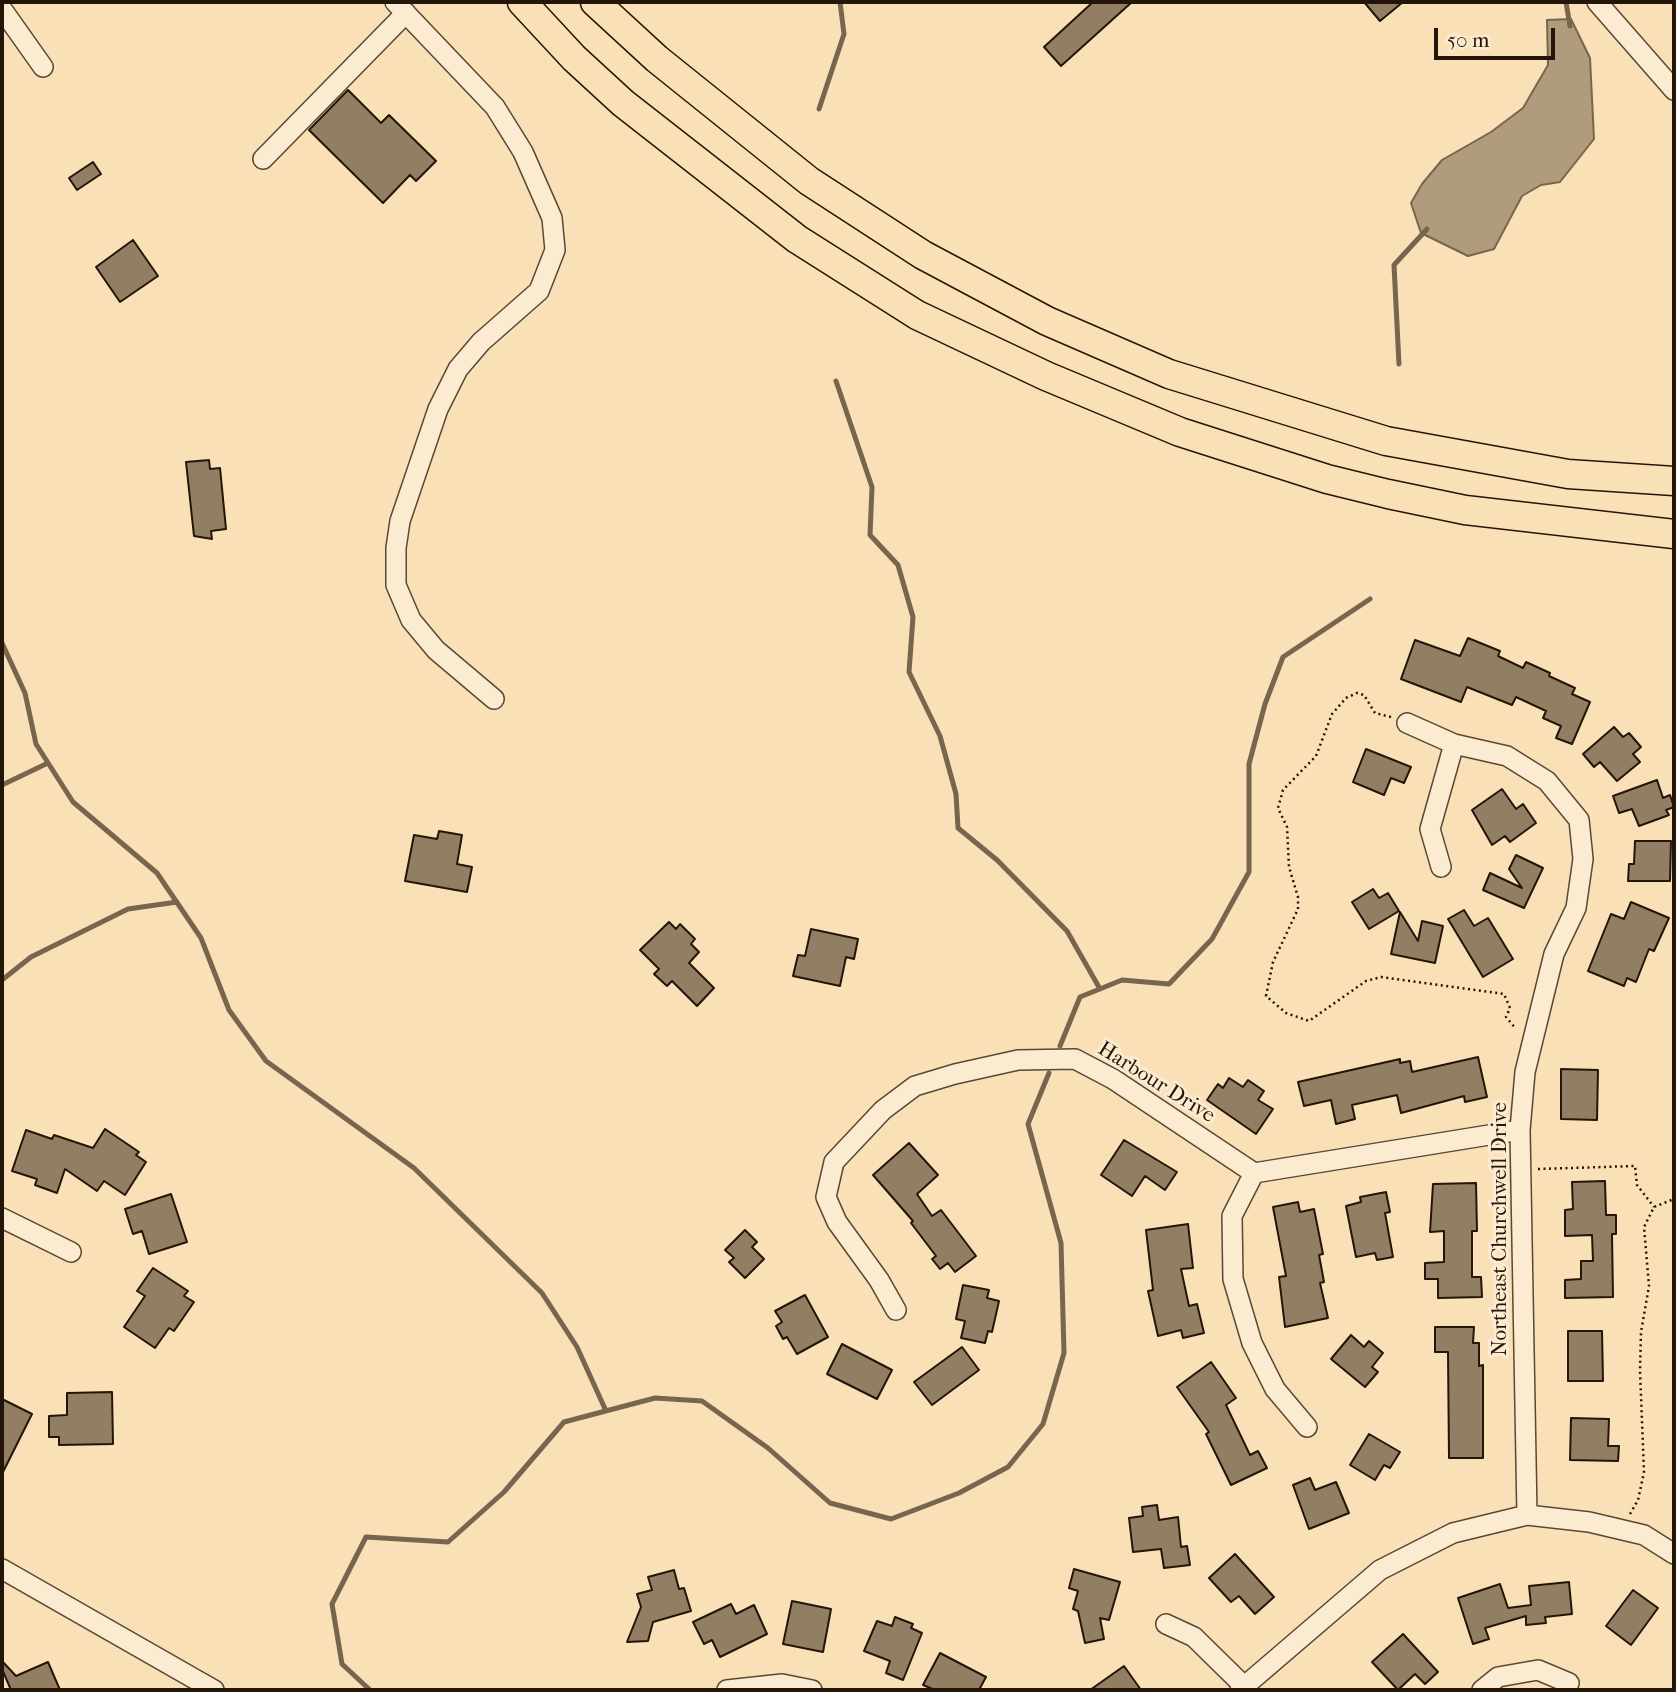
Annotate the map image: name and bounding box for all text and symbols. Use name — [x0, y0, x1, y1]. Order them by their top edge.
scale bar — [1438, 14, 1559, 58]
text: 50 m — [1447, 28, 1490, 52]
street label: Harbour Drive — [1093, 1037, 1219, 1129]
street label: Northeast Churchwell Drive — [1488, 1102, 1514, 1356]

